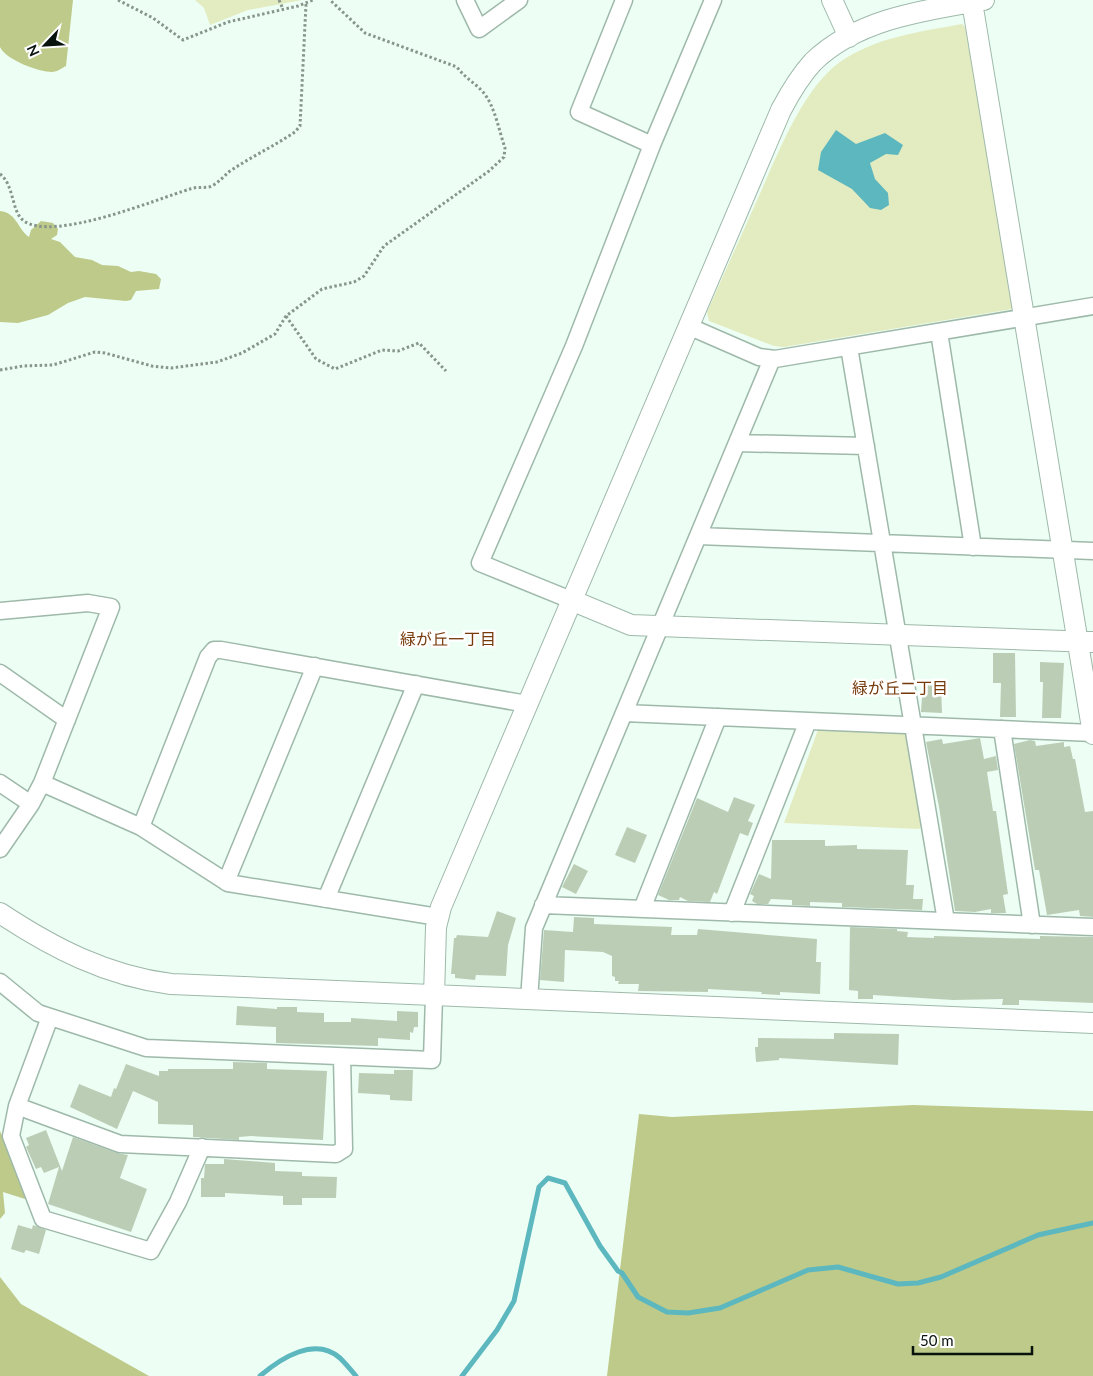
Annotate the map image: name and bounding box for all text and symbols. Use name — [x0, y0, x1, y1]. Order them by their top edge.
north arrow — [20, 20, 70, 70]
text: N — [23, 42, 43, 59]
district label: 緑が丘一丁目 — [400, 629, 496, 648]
district label: 緑が丘二丁目 — [852, 678, 948, 697]
scale bar — [913, 1324, 1032, 1356]
text: 50 m — [920, 1331, 954, 1349]

